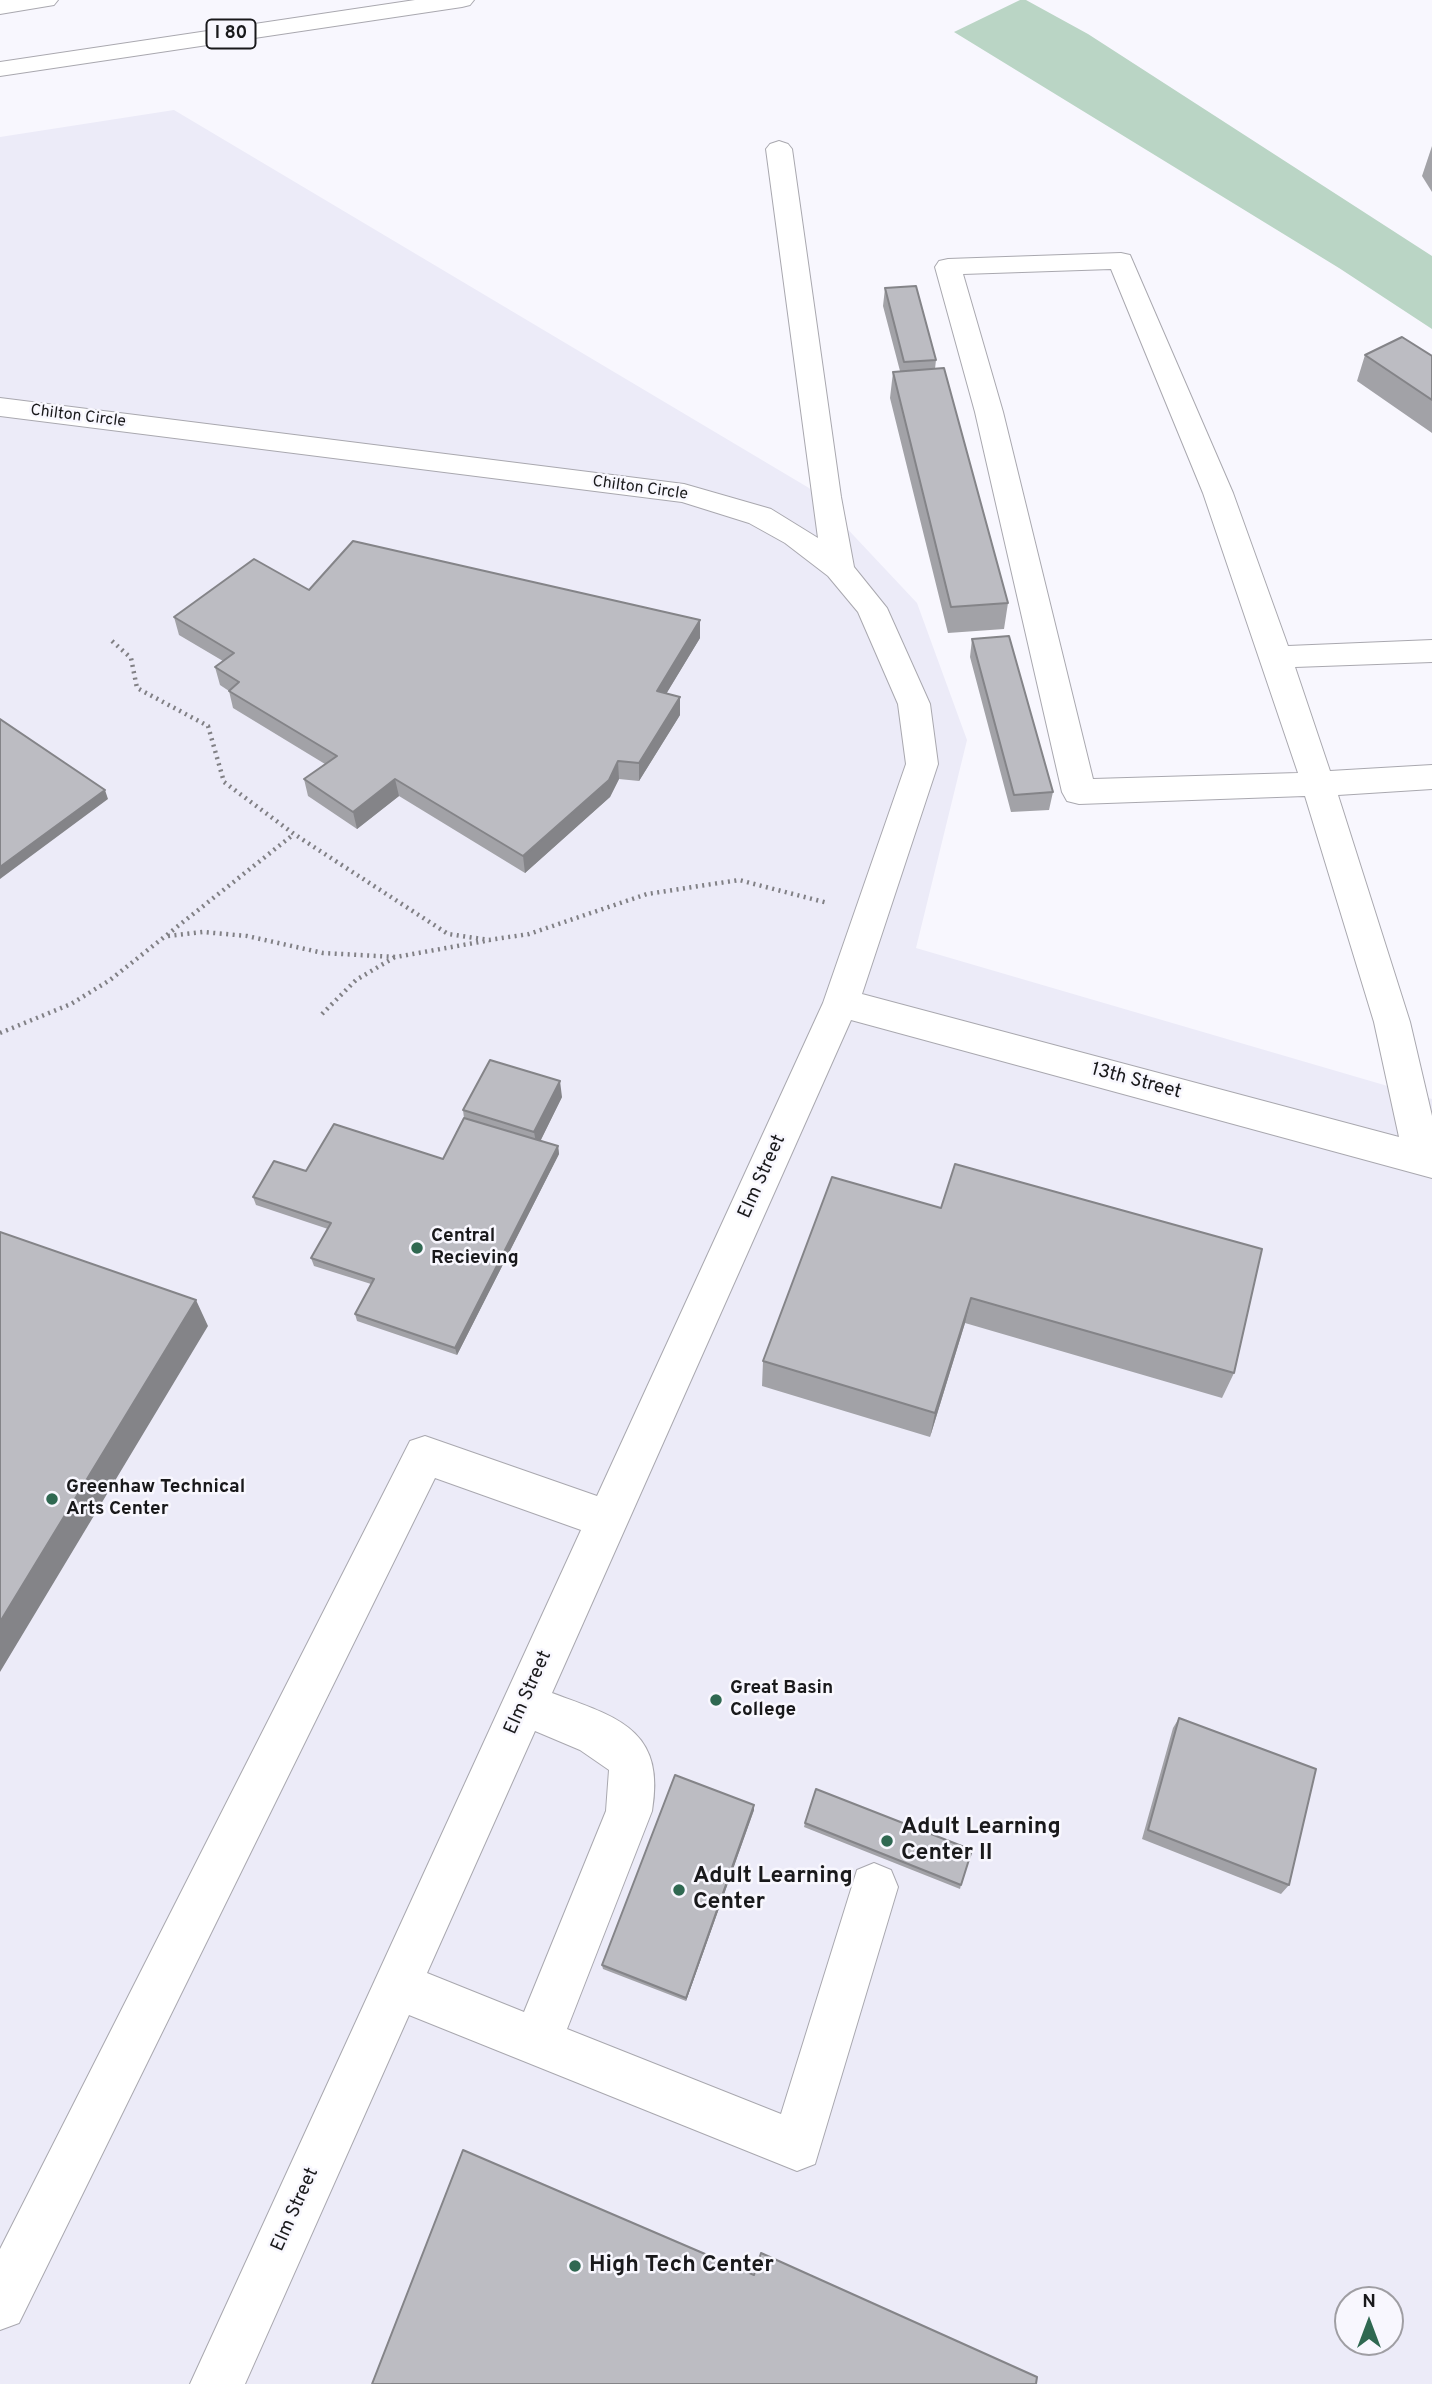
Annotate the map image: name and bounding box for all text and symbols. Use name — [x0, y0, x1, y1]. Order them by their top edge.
road number: I 80 — [206, 19, 256, 48]
street label: Chilton Circle — [29, 402, 127, 432]
street label: Chilton Circle — [591, 473, 689, 505]
street label: 13th Street — [1088, 1059, 1184, 1105]
street label: Elm Street — [734, 1132, 792, 1222]
place label: Central Recieving — [431, 1226, 519, 1270]
marker: Central Recieving — [409, 1240, 425, 1256]
place label: Greenhaw Technical Arts Center — [66, 1477, 245, 1521]
marker: Greenhaw Technical Arts Center — [44, 1491, 60, 1507]
street label: Elm Street — [500, 1648, 558, 1738]
place label: Great Basin College — [730, 1678, 833, 1722]
marker: Great Basin College — [708, 1692, 724, 1708]
place label: Adult Learning Center II — [901, 1814, 1061, 1868]
marker: Adult Learning Center II — [879, 1833, 895, 1849]
place label: Adult Learning Center — [693, 1863, 853, 1917]
marker: Adult Learning Center — [671, 1882, 687, 1898]
street label: Elm Street — [267, 2165, 325, 2255]
place label: High Tech Center — [589, 2252, 774, 2280]
marker: High Tech Center — [567, 2258, 583, 2274]
north arrow — [1334, 2286, 1404, 2356]
text: N — [1362, 2290, 1376, 2314]

